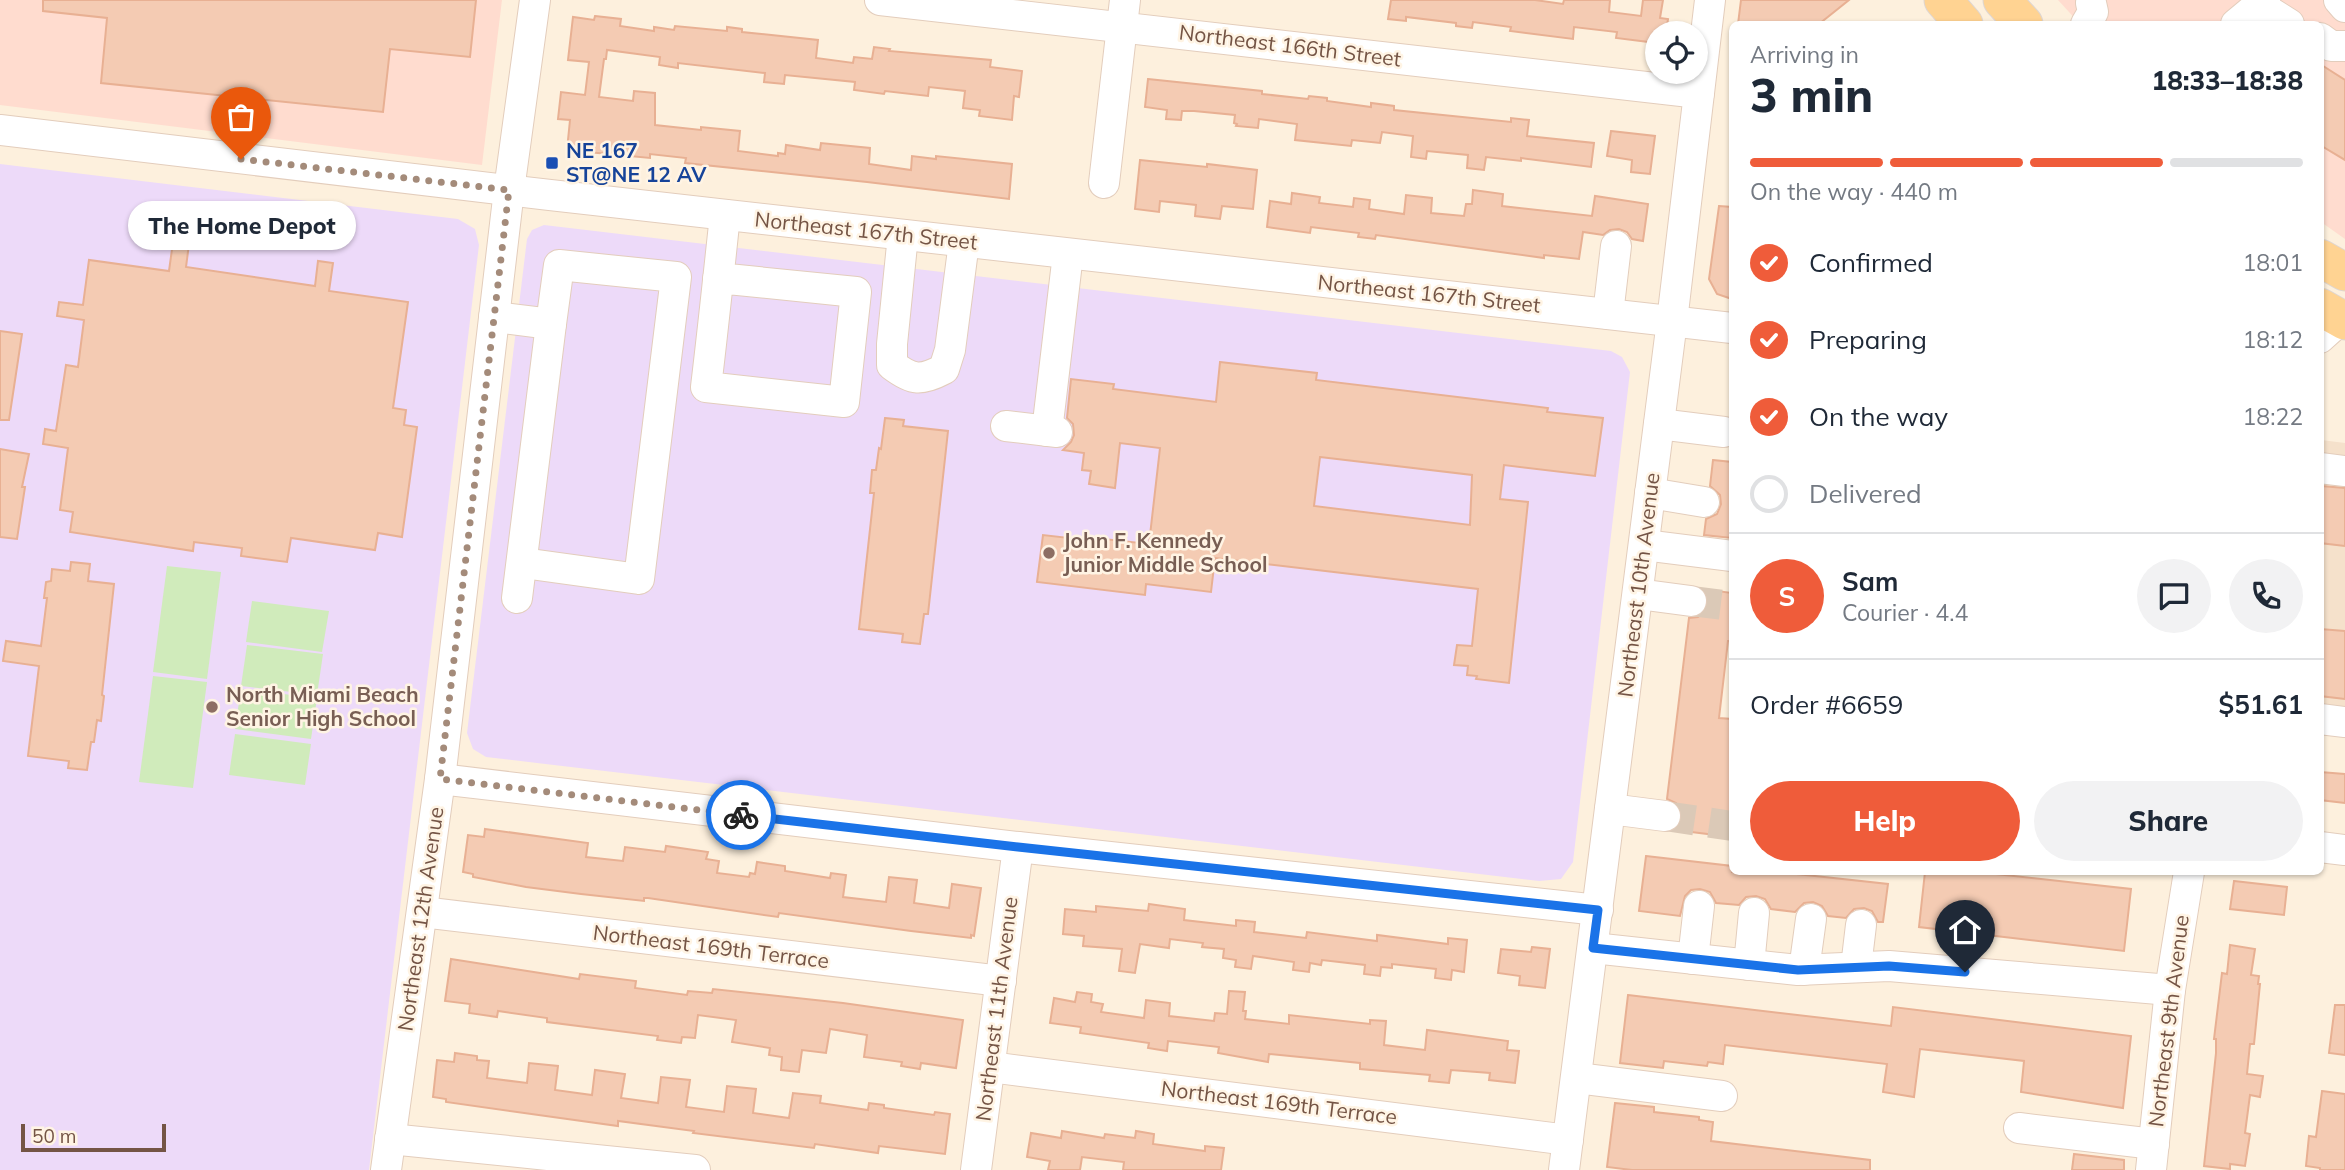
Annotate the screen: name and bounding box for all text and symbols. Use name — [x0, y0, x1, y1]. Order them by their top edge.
street label: Northeast 166th Street — [1178, 18, 1403, 72]
map controls — [1645, 21, 1708, 84]
button: locate — [1645, 21, 1708, 84]
text: Arriving in — [1750, 40, 1859, 69]
text: 18:33–18:38 — [2152, 64, 2303, 97]
text: 3 min — [1750, 66, 1873, 124]
pin — [211, 87, 271, 159]
icon: bag — [222, 98, 260, 136]
place label: NE 167 ST@NE 12 AV — [566, 137, 707, 187]
marker: NE 167 ST@NE 12 AV — [544, 155, 560, 171]
text: On the way · 440 m — [1750, 177, 1958, 206]
callout: The Home Depot — [127, 201, 355, 250]
street label: Northeast 167th Street — [754, 205, 979, 255]
text: The Home Depot — [148, 211, 336, 240]
icon: check — [1750, 244, 1788, 282]
text: Confirmed — [1809, 246, 1933, 279]
text: 18:01 — [2243, 248, 2303, 277]
street label: Northeast 167th Street — [1317, 268, 1542, 318]
icon: check — [1750, 321, 1788, 359]
text: Preparing — [1809, 323, 1927, 356]
text: 18:12 — [2243, 325, 2303, 354]
icon: check — [1750, 398, 1788, 436]
text: On the way — [1809, 400, 1948, 433]
text: 18:22 — [2243, 402, 2303, 431]
street label: Northeast 10th Avenue — [1611, 471, 1665, 699]
text: Delivered — [1809, 477, 1922, 510]
place label: John F. Kennedy Junior Middle School — [1063, 527, 1267, 577]
marker: John F. Kennedy Junior Middle School — [1041, 545, 1057, 561]
button: chat — [2137, 559, 2211, 633]
button: phone — [2229, 559, 2303, 633]
text: Sam — [1842, 565, 1898, 598]
text: S — [1779, 580, 1795, 613]
text: Courier · 4.4 — [1842, 598, 1968, 627]
place label: North Miami Beach Senior High School — [226, 681, 419, 731]
text: Order #6659 — [1750, 688, 1903, 721]
text: $51.61 — [2219, 688, 2303, 721]
marker: North Miami Beach Senior High School — [204, 699, 220, 715]
courier — [706, 780, 776, 850]
button: Help — [1750, 781, 2020, 861]
button: Share — [2034, 781, 2303, 861]
icon: bike — [722, 796, 760, 834]
street label: Northeast 12th Avenue — [391, 805, 449, 1033]
street label: Northeast 11th Avenue — [969, 895, 1023, 1123]
pin — [1935, 900, 1995, 972]
icon: home — [1946, 911, 1984, 949]
street label: Northeast 9th Avenue — [2142, 913, 2194, 1128]
street label: Northeast 169th Terrace — [592, 919, 831, 973]
street label: Northeast 169th Terrace — [1160, 1075, 1399, 1129]
scale bar — [21, 1121, 166, 1153]
text: 50 m — [32, 1124, 76, 1148]

